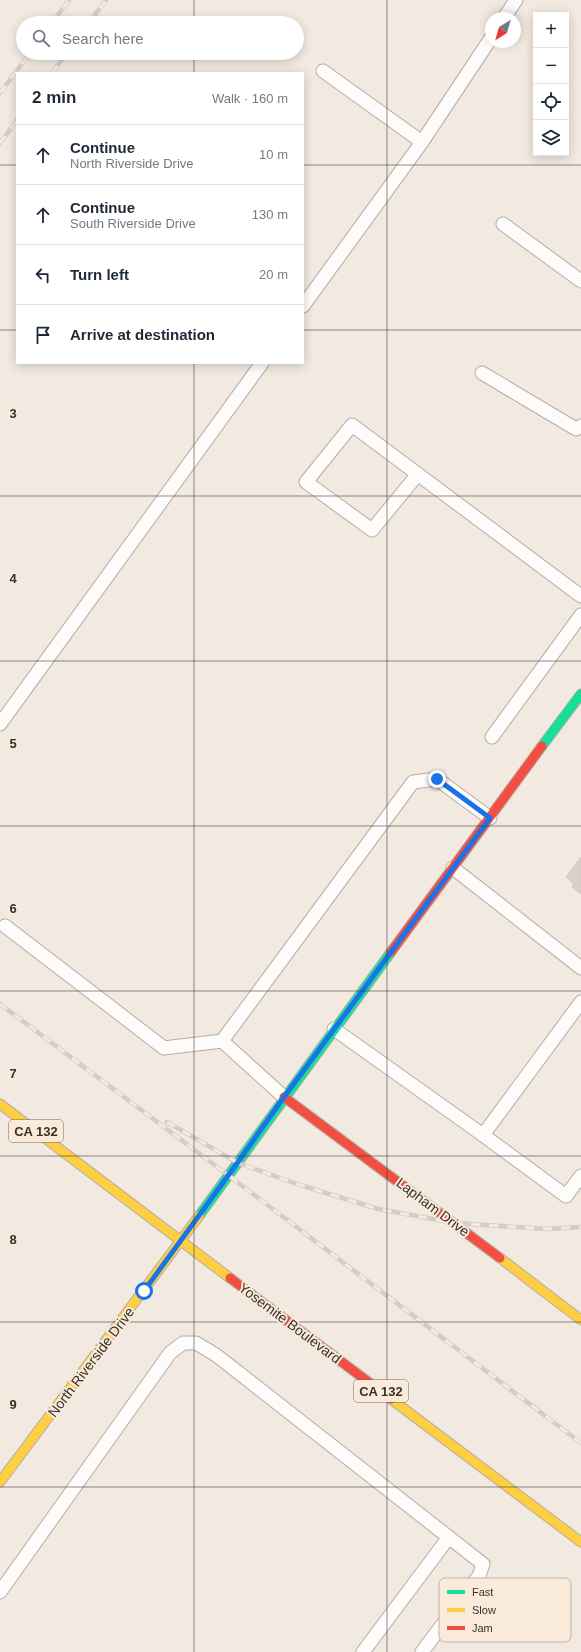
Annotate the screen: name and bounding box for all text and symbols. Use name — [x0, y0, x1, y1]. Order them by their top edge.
north arrow — [485, 12, 521, 48]
map controls — [533, 12, 569, 156]
button: + — [533, 12, 569, 48]
search box — [16, 16, 304, 60]
icon: search — [30, 27, 52, 49]
text: Search here — [62, 30, 144, 47]
button: − — [533, 48, 569, 84]
button: locate — [533, 84, 569, 120]
text: 2 min — [32, 88, 76, 107]
text: Walk · 160 m — [212, 91, 288, 106]
button: layers — [533, 120, 569, 156]
text: Continue — [70, 139, 135, 156]
icon: ahead — [32, 144, 54, 166]
text: 10 m — [259, 147, 288, 162]
text: North Riverside Drive — [70, 156, 194, 171]
text: Continue — [70, 199, 135, 216]
icon: ahead — [32, 204, 54, 226]
text: 130 m — [252, 207, 288, 222]
text: South Riverside Drive — [70, 216, 196, 231]
icon: left — [32, 264, 54, 286]
text: Turn left — [70, 266, 129, 283]
text: 20 m — [259, 267, 288, 282]
icon: arrive — [32, 324, 54, 346]
text: Arrive at destination — [70, 326, 215, 343]
text: 3 — [9, 406, 17, 421]
text: 4 — [9, 571, 17, 586]
text: 5 — [9, 736, 17, 751]
route end — [428, 770, 446, 788]
text: 6 — [9, 901, 17, 916]
text: 7 — [9, 1066, 17, 1081]
road number: CA 132 — [9, 1120, 63, 1142]
street label: Lapham Drive — [393, 1174, 473, 1240]
text: 8 — [9, 1232, 17, 1247]
street label: Yosemite Boulevard — [236, 1279, 344, 1367]
route start — [135, 1282, 153, 1300]
street label: North Riverside Drive — [45, 1304, 138, 1420]
road number: CA 132 — [354, 1380, 408, 1402]
text: 9 — [9, 1397, 17, 1412]
legend — [439, 1578, 571, 1642]
text: Fast — [472, 1586, 493, 1598]
text: Slow — [472, 1604, 496, 1616]
text: Jam — [472, 1622, 493, 1634]

